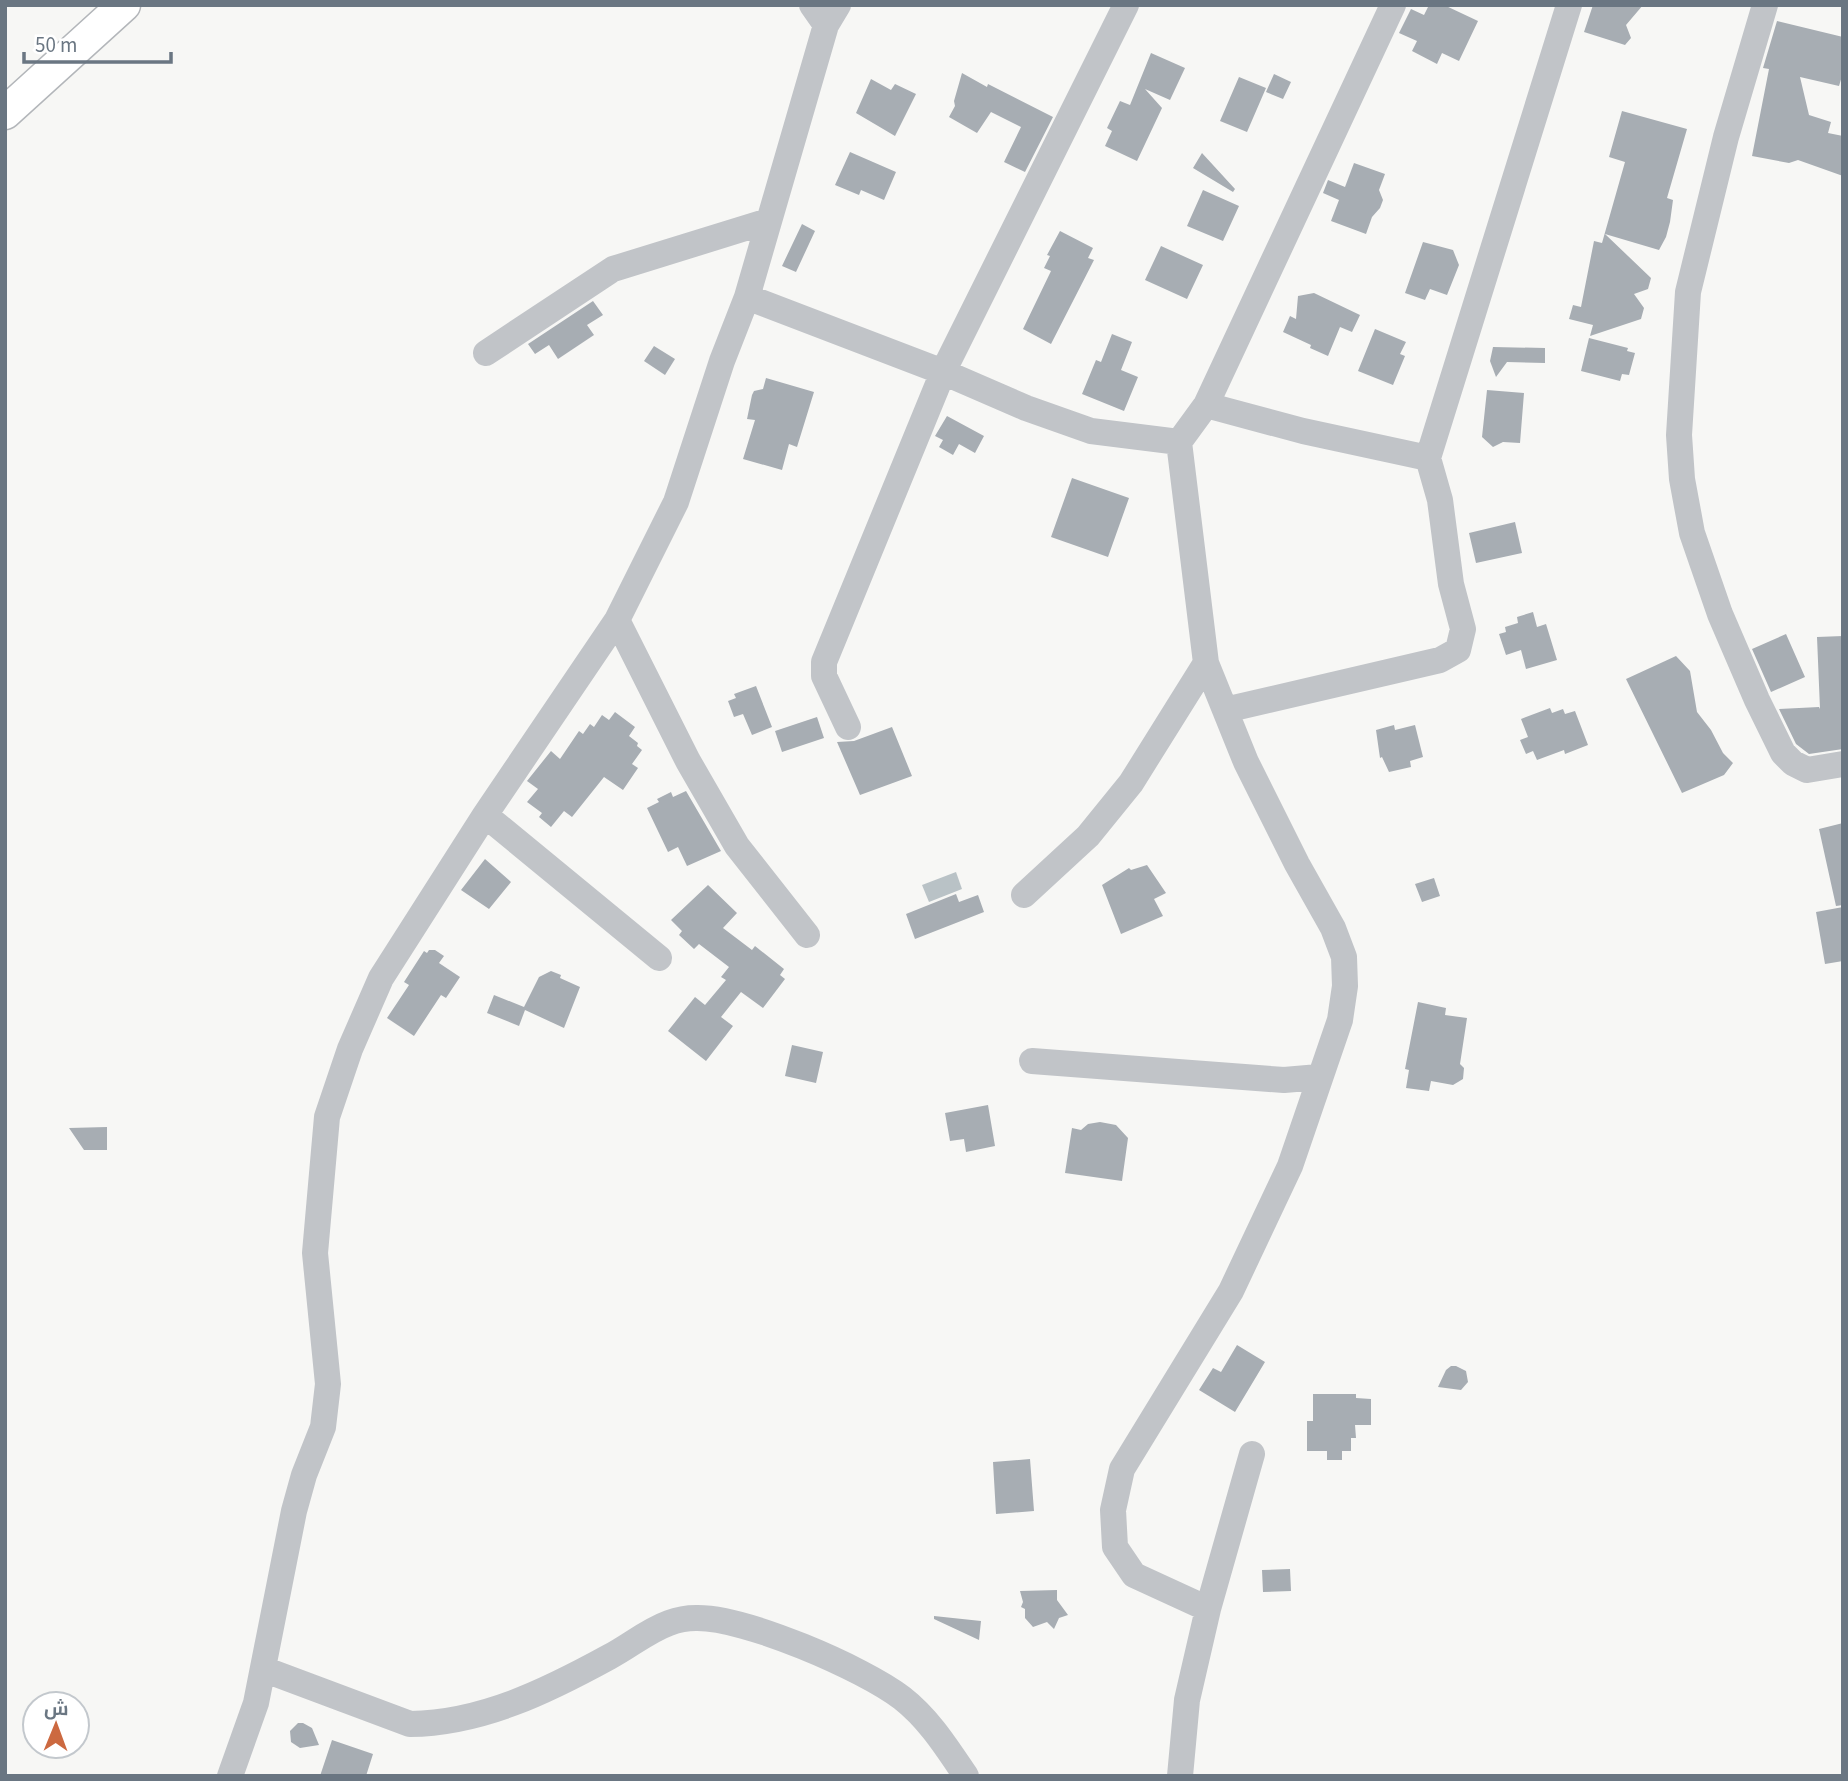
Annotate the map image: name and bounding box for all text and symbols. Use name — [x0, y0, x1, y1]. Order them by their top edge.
scale bar — [24, 21, 172, 65]
text: 50 m — [35, 30, 77, 60]
north arrow — [21, 1690, 91, 1760]
text: ش — [44, 1696, 69, 1723]

